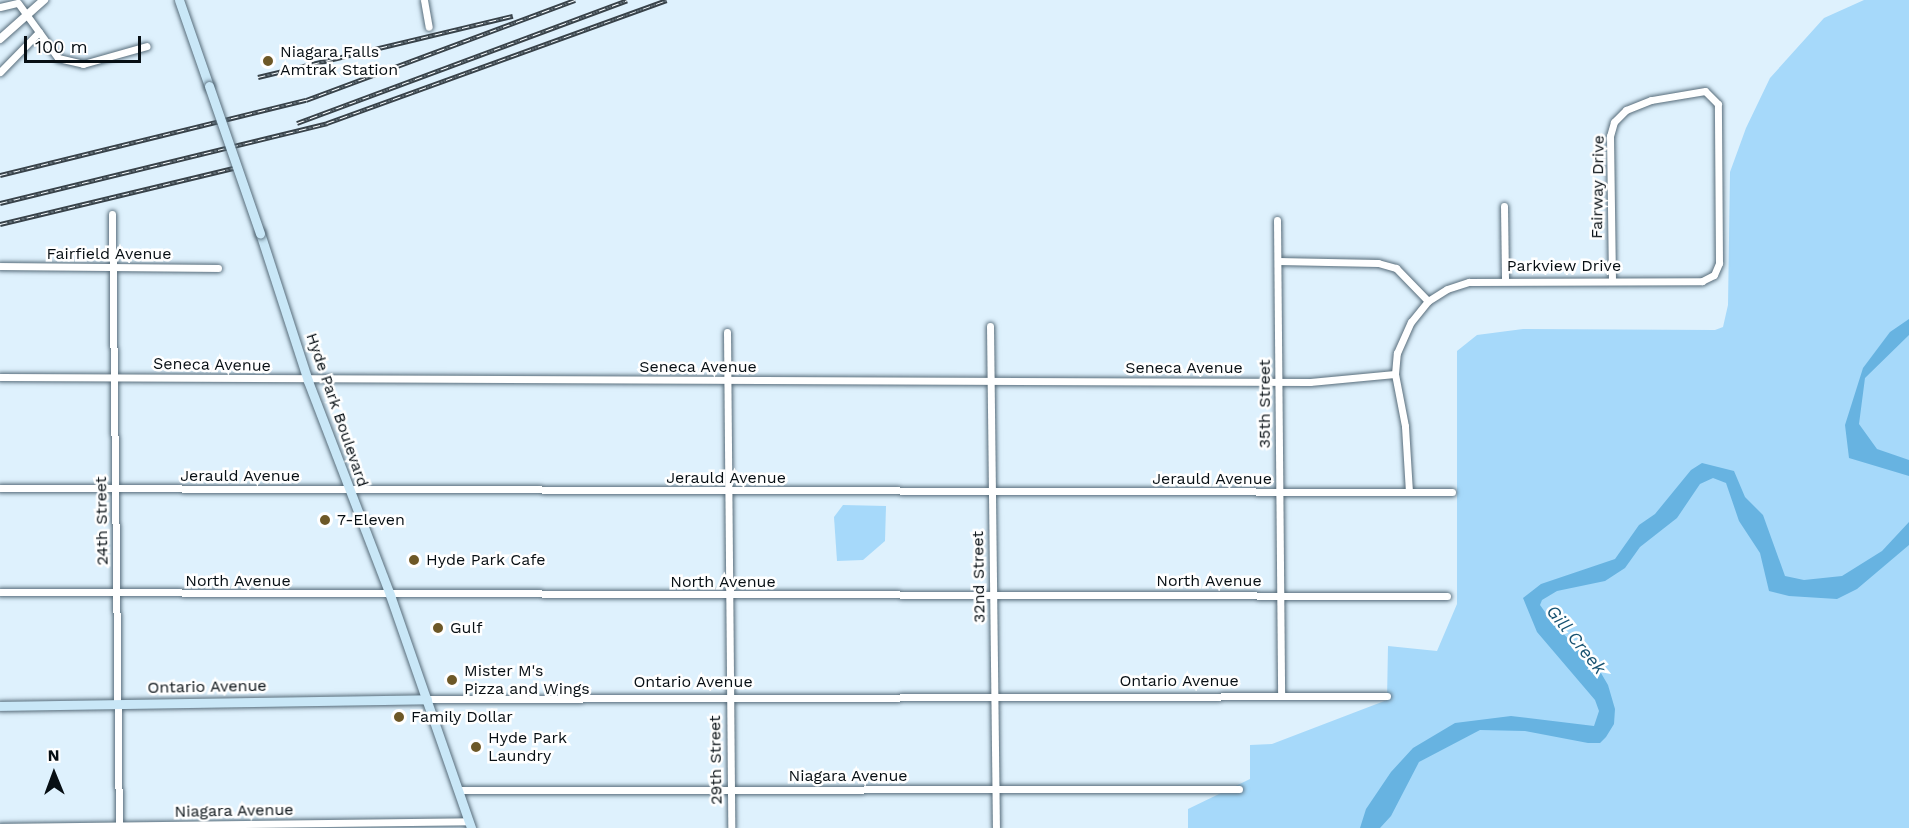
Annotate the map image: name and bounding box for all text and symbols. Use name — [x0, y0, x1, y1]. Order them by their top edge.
scale bar — [27, 24, 144, 62]
text: 100 m — [35, 36, 88, 57]
place label: Niagara Falls Amtrak Station — [280, 42, 398, 80]
marker: Niagara Falls Amtrak Station — [261, 54, 275, 68]
street label: Fairway Drive — [1587, 135, 1609, 239]
street label: Fairfield Avenue — [46, 244, 172, 264]
street label: Parkview Drive — [1507, 256, 1621, 276]
street label: Hyde Park Boulevard — [302, 330, 372, 490]
street label: Seneca Avenue — [152, 354, 272, 376]
street label: Seneca Avenue — [639, 357, 757, 377]
street label: Seneca Avenue — [1125, 358, 1243, 378]
street label: 35th Street — [1255, 360, 1275, 448]
street label: Jerauld Avenue — [180, 466, 300, 486]
street label: Jerauld Avenue — [666, 468, 786, 488]
street label: Jerauld Avenue — [1152, 469, 1272, 489]
street label: 24th Street — [92, 476, 112, 566]
place label: 7-Eleven — [337, 510, 405, 530]
marker: 7-Eleven — [318, 513, 332, 527]
street label: 32nd Street — [969, 531, 989, 623]
place label: Hyde Park Cafe — [426, 550, 546, 570]
marker: Hyde Park Cafe — [407, 553, 421, 567]
street label: North Avenue — [185, 571, 291, 591]
street label: North Avenue — [1156, 571, 1262, 591]
street label: North Avenue — [670, 572, 776, 592]
water label: Gill Creek — [1541, 601, 1611, 679]
place label: Gulf — [450, 618, 483, 638]
marker: Gulf — [431, 621, 445, 635]
place label: Mister M's Pizza and Wings — [464, 661, 591, 699]
street label: Ontario Avenue — [1119, 671, 1239, 691]
street label: Ontario Avenue — [633, 672, 753, 692]
marker: Mister M's Pizza and Wings — [445, 673, 459, 687]
street label: Ontario Avenue — [147, 676, 267, 698]
place label: Family Dollar — [411, 707, 513, 727]
marker: Family Dollar — [392, 710, 406, 724]
street label: 29th Street — [706, 715, 726, 805]
place label: Hyde Park Laundry — [488, 728, 567, 766]
marker: Hyde Park Laundry — [469, 740, 483, 754]
north arrow — [24, 744, 84, 804]
text: N — [48, 746, 60, 765]
street label: Niagara Avenue — [788, 766, 908, 786]
street label: Niagara Avenue — [174, 800, 294, 822]

